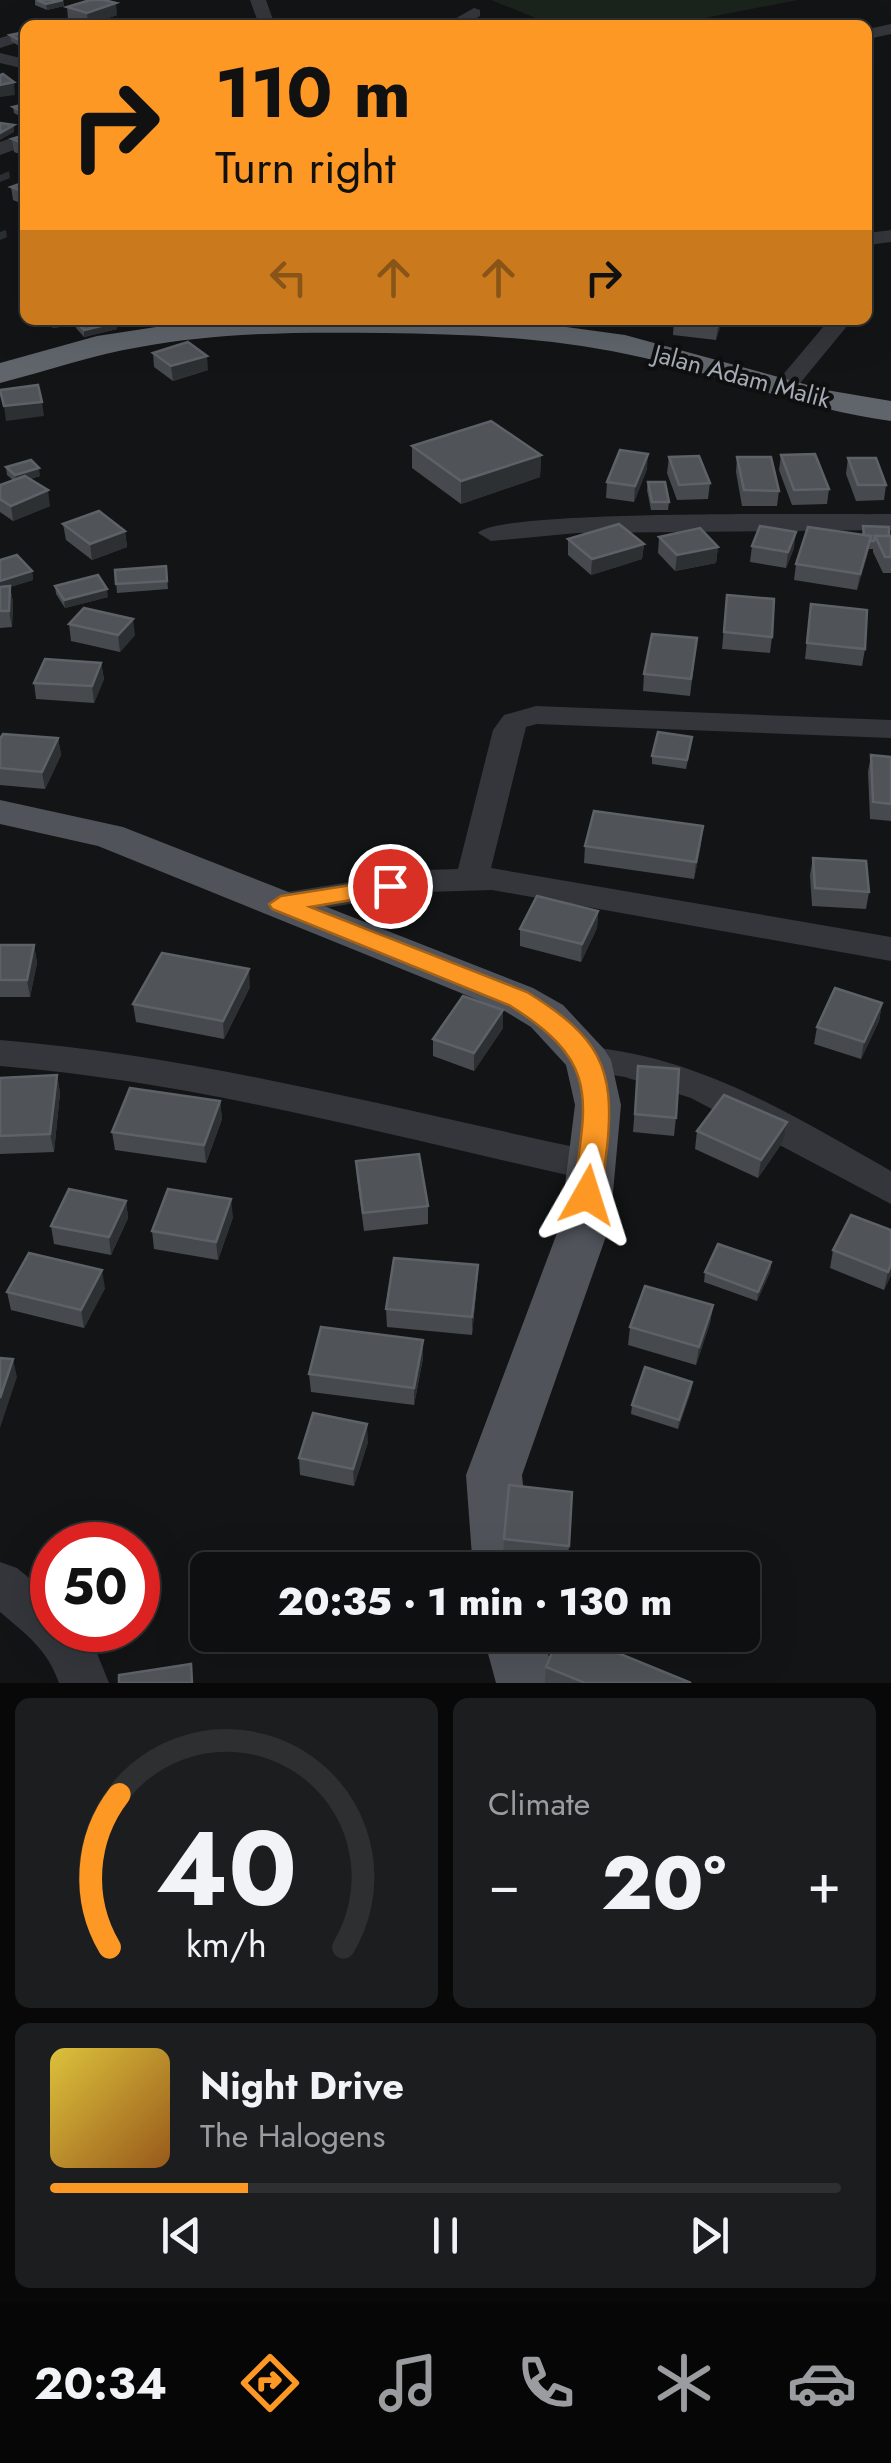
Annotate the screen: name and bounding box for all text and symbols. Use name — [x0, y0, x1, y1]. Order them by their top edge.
text: 110 m — [215, 42, 411, 143]
icon: right — [50, 60, 180, 190]
text: Turn right — [215, 135, 396, 200]
icon: left — [261, 250, 316, 305]
icon: ahead — [366, 250, 421, 305]
icon: ahead — [471, 250, 526, 305]
icon: right — [576, 250, 631, 305]
street label: Jalan Adam Malik — [647, 334, 834, 417]
pin — [348, 844, 433, 929]
icon: arrive — [363, 859, 418, 914]
position arrow — [535, 1143, 639, 1247]
speed limit sign: 50 — [30, 1522, 160, 1652]
text: 20:35 · 1 min · 130 m — [278, 1574, 672, 1629]
text: Climate — [488, 1781, 590, 1827]
text: 40 — [156, 1794, 297, 1944]
text: 20° — [601, 1829, 726, 1937]
text: − — [488, 1844, 520, 1924]
text: + — [807, 1844, 841, 1924]
text: km/h — [186, 1919, 267, 1970]
text: Night Drive — [200, 2058, 404, 2113]
text: The Halogens — [200, 2113, 385, 2159]
icon: previous — [154, 2208, 209, 2263]
icon: pause — [418, 2208, 473, 2263]
icon: next — [682, 2208, 737, 2263]
icon: directions — [235, 2348, 305, 2418]
icon: music — [373, 2348, 443, 2418]
icon: phone — [511, 2348, 581, 2418]
icon: climate — [649, 2348, 719, 2418]
icon: car — [787, 2348, 857, 2418]
text: 20:34 — [34, 2351, 167, 2416]

